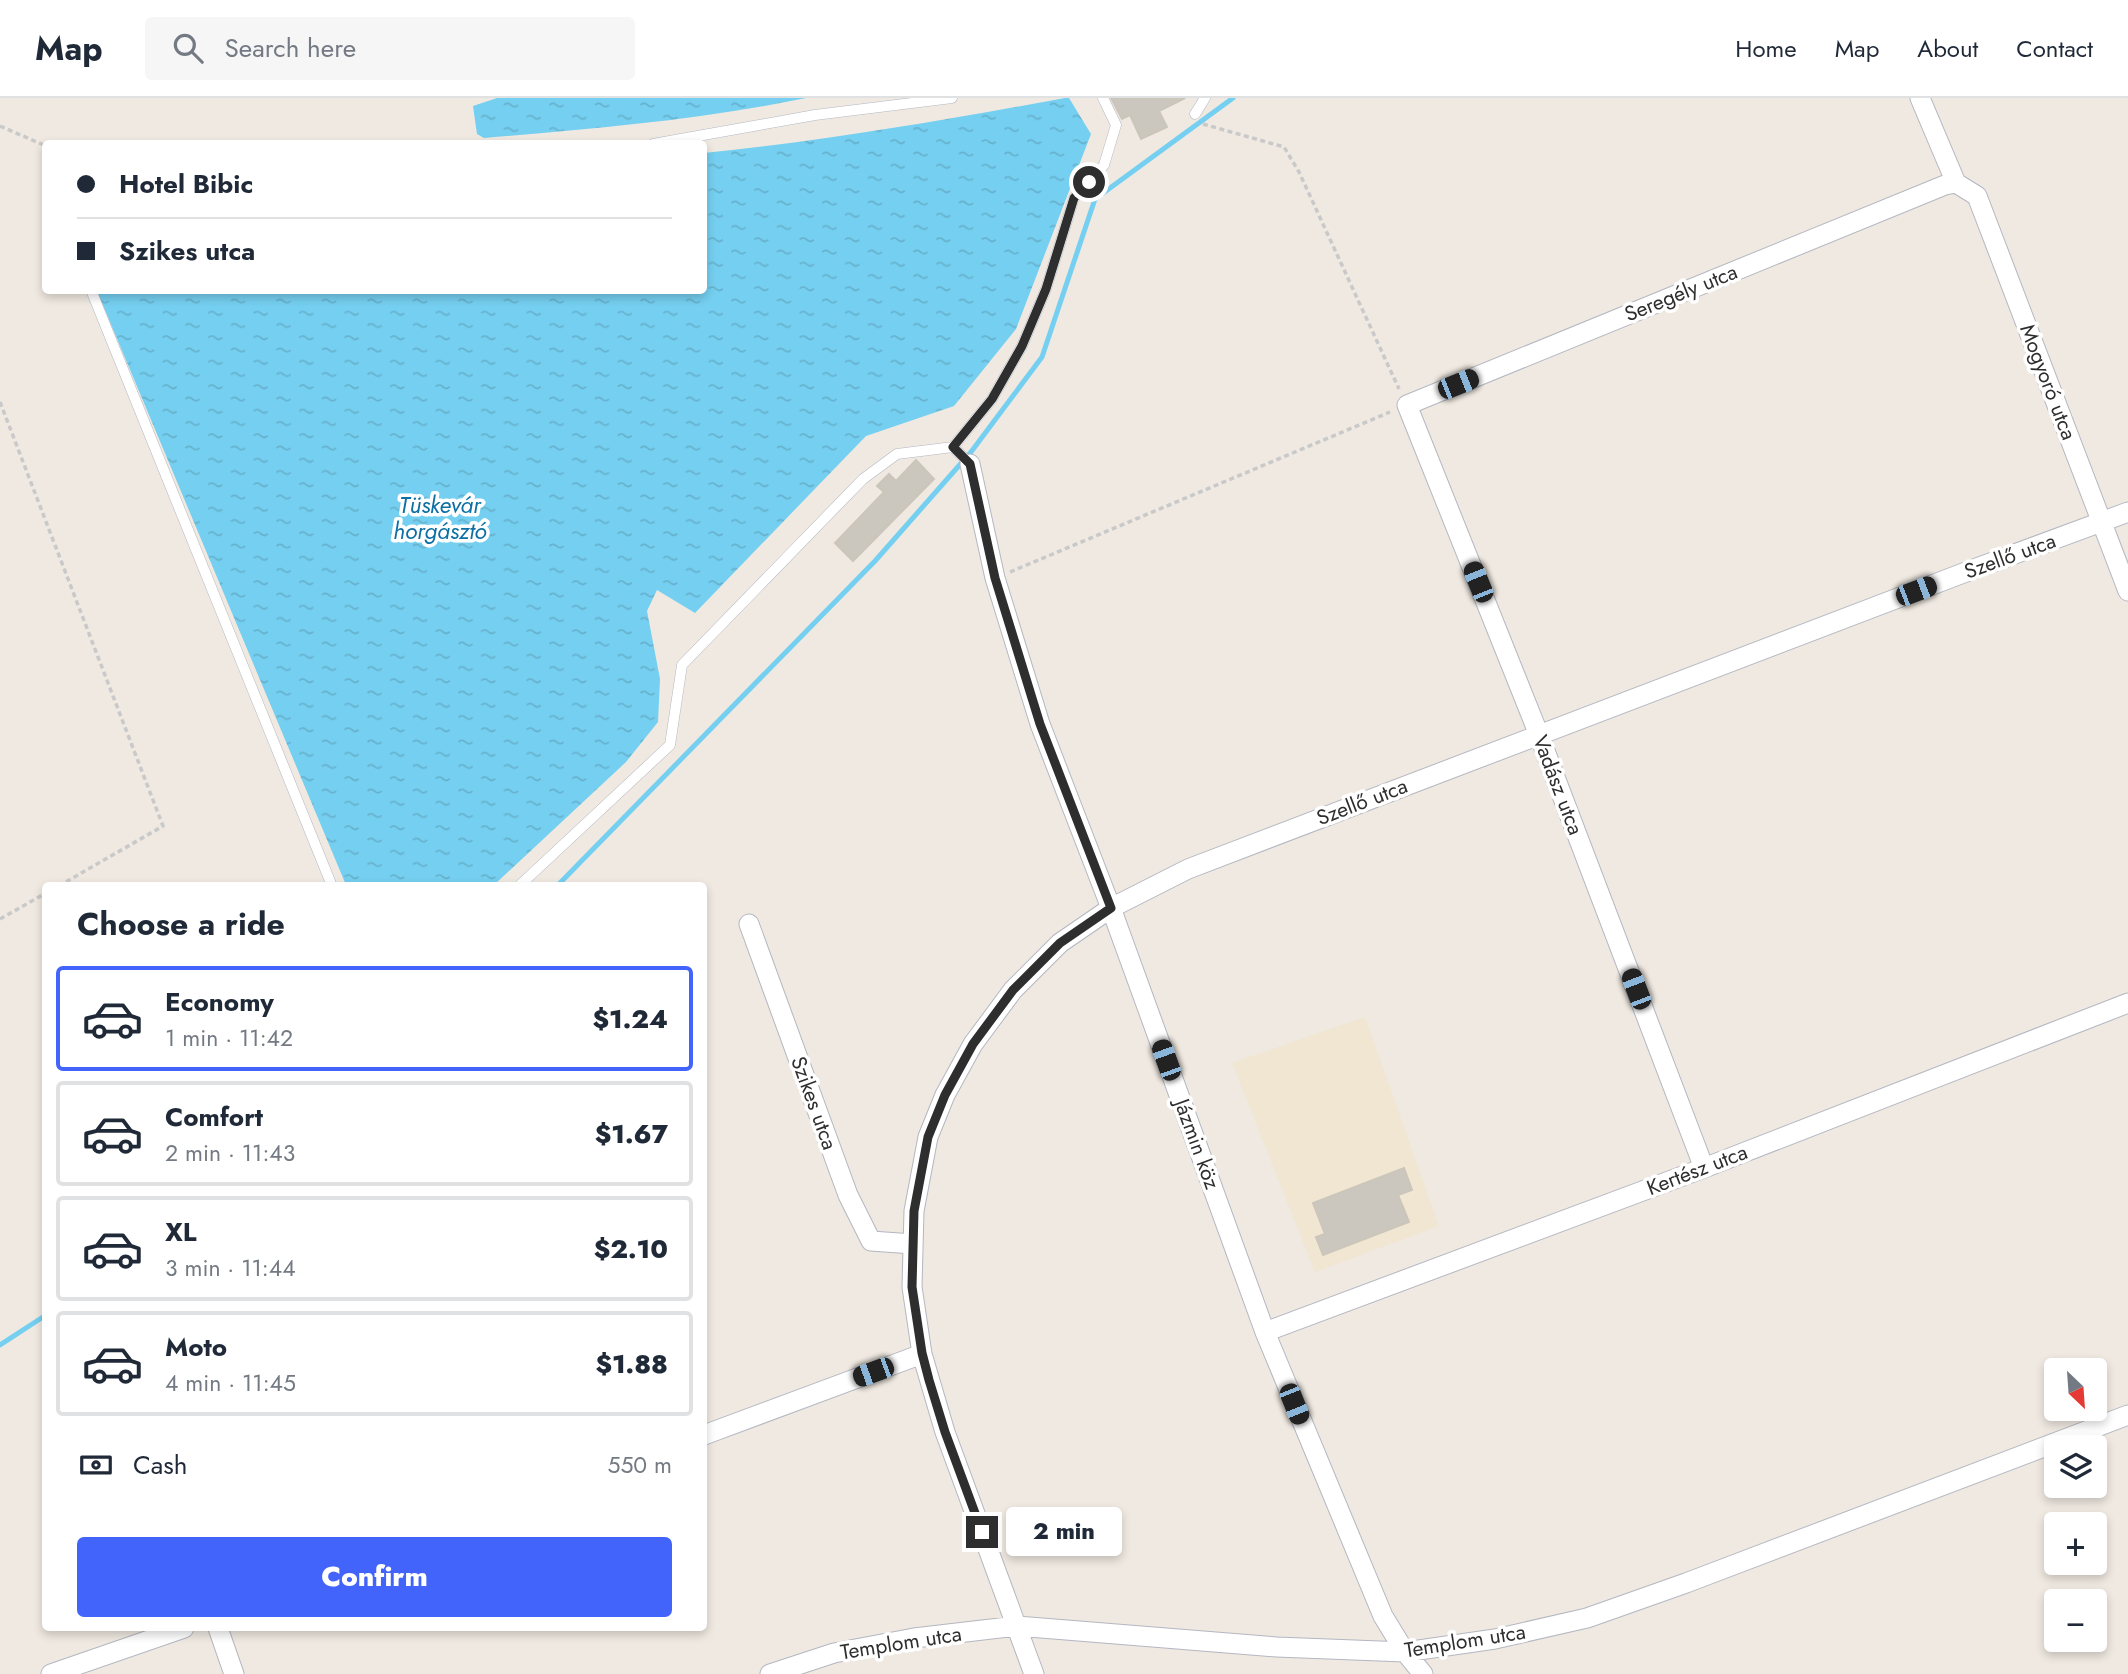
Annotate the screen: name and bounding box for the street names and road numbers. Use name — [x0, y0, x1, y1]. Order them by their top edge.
street label: Seregély utca — [1620, 257, 1742, 329]
street label: Mogyoró utca — [2012, 320, 2084, 444]
street label: Szellő utca — [1960, 526, 2060, 586]
street label: Vadász utca — [1525, 731, 1591, 839]
street label: Szellő utca — [1312, 771, 1412, 833]
street label: Szikes utca — [783, 1052, 845, 1154]
street label: Jázmin köz — [1166, 1092, 1227, 1194]
street label: Kertész utca — [1642, 1137, 1752, 1203]
street label: Templom utca — [1402, 1617, 1528, 1665]
street label: Templom utca — [838, 1619, 964, 1667]

